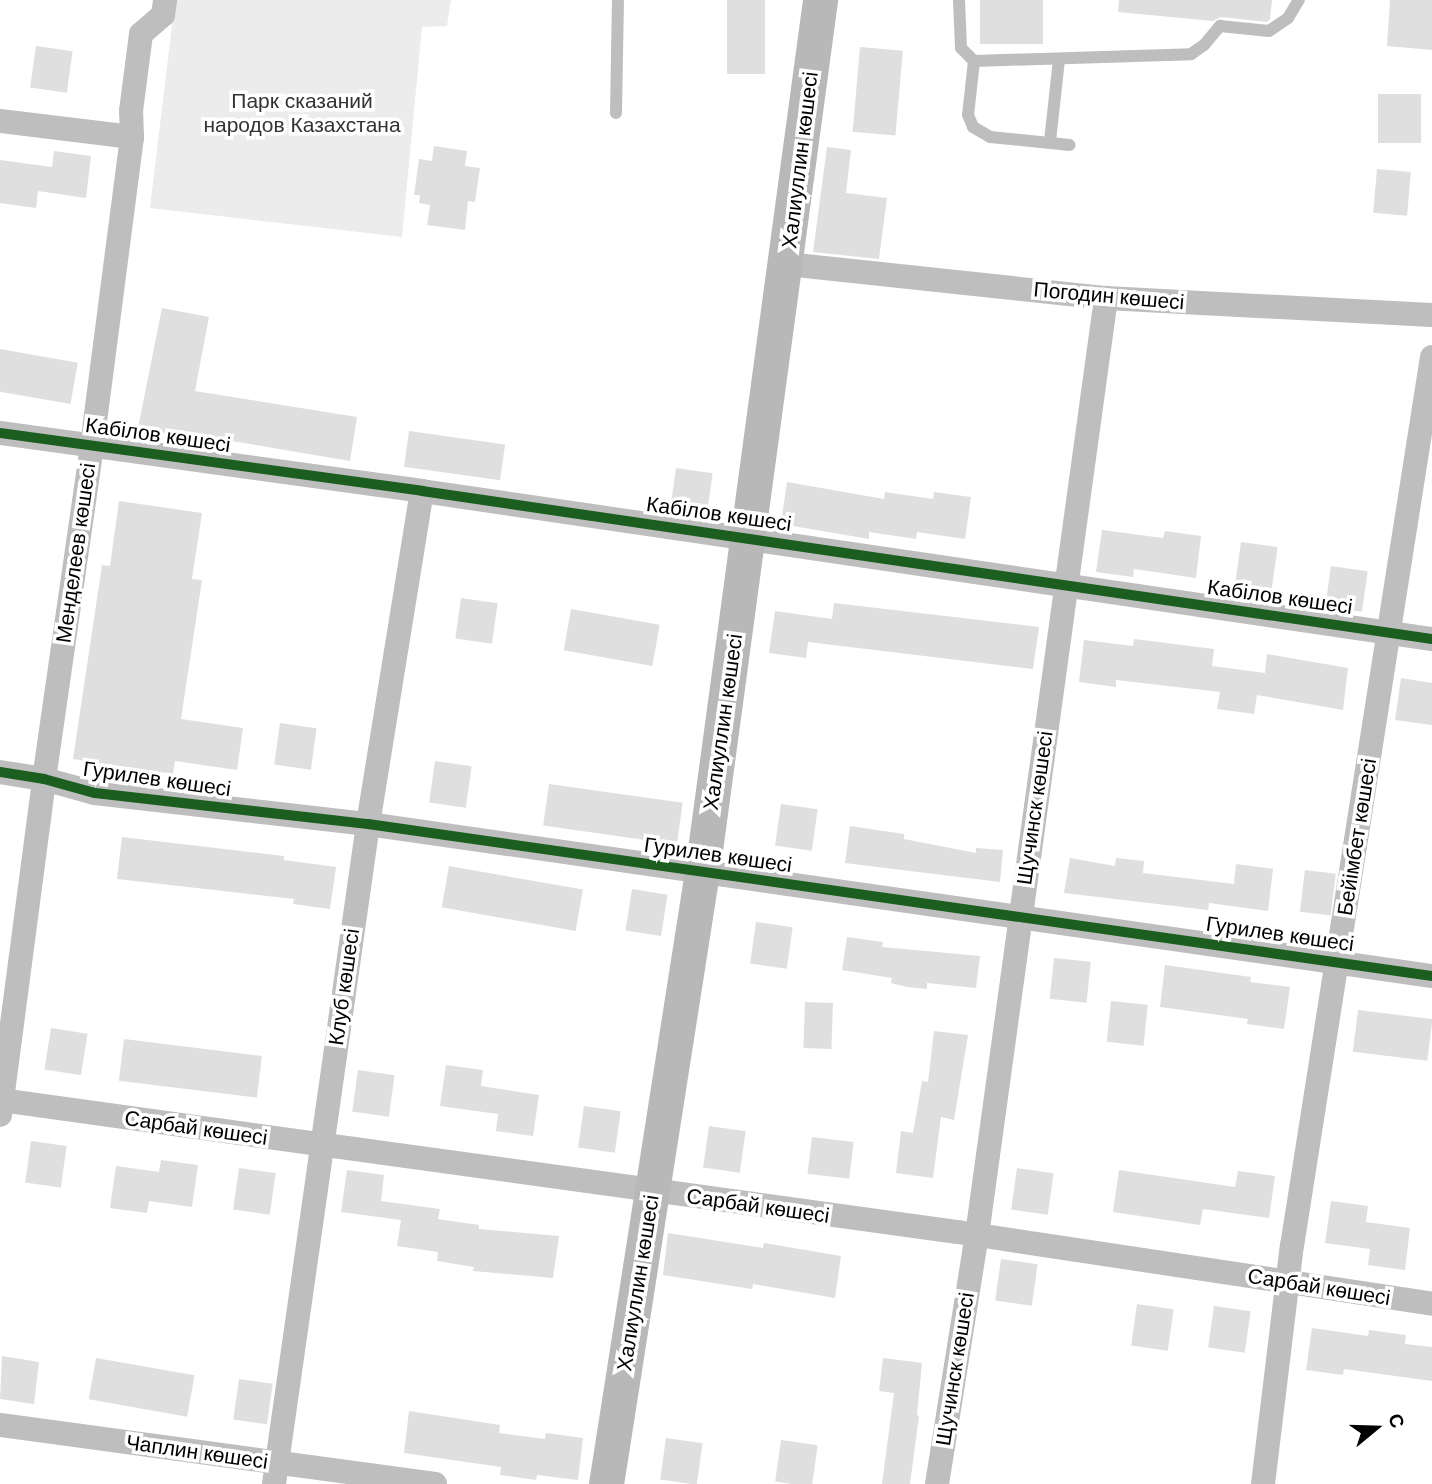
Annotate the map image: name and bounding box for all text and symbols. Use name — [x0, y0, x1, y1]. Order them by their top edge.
street label: Халиуллин көшесі — [777, 70, 823, 250]
park label: Парк сказаний народов Казахстана — [203, 88, 401, 138]
street label: Погодин көшесі — [1033, 277, 1185, 315]
street label: Кабілов көшесі — [84, 412, 232, 458]
street label: Менделеев көшесі — [51, 461, 101, 645]
street label: Кабілов көшесі — [645, 491, 793, 537]
street label: Кабілов көшесі — [1206, 574, 1354, 620]
street label: Халиуллин көшесі — [698, 632, 748, 812]
street label: Щучинск көшесі — [1012, 730, 1058, 886]
street label: Гурилев көшесі — [81, 756, 233, 802]
street label: Бейімбет көшесі — [1332, 757, 1382, 917]
street label: Гурилев көшесі — [642, 832, 794, 878]
street label: Гурилев көшесі — [1204, 911, 1356, 957]
street label: Клуб көшесі — [323, 927, 365, 1047]
street label: Сарбай көшесі — [123, 1105, 269, 1151]
street label: Сарбай көшесі — [685, 1183, 831, 1229]
street label: Халиуллин көшесі — [612, 1193, 664, 1373]
street label: Сарбай көшесі — [1246, 1263, 1392, 1311]
street label: Щучинск көшесі — [930, 1290, 980, 1448]
north arrow — [1341, 1393, 1411, 1463]
text: С — [1384, 1411, 1408, 1431]
street label: Чаплин көшесі — [124, 1430, 270, 1474]

